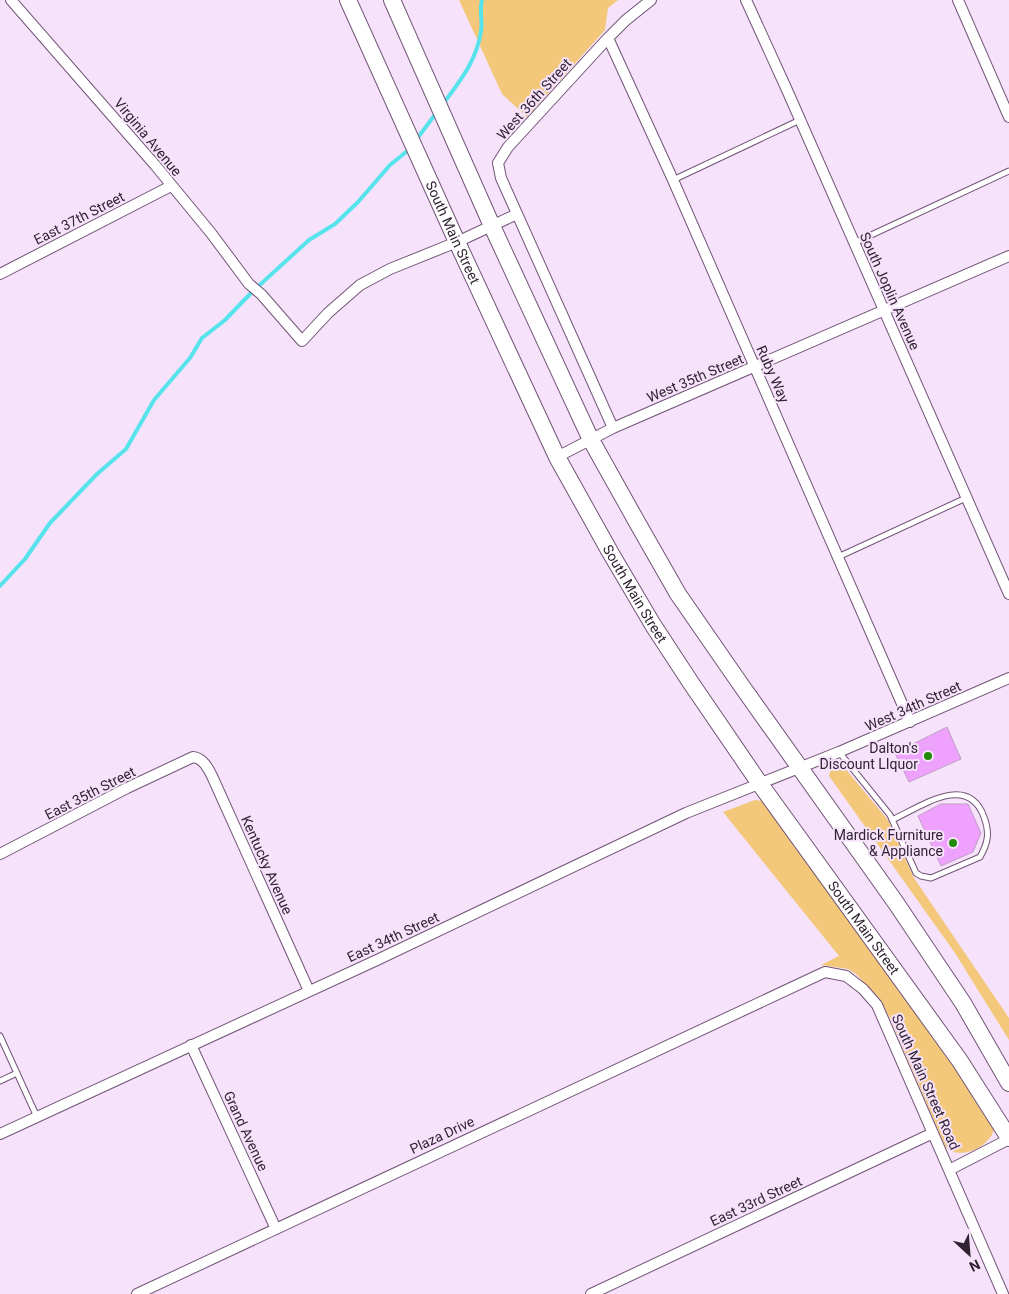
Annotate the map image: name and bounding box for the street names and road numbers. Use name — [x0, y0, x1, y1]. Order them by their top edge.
street label: West 36th Street — [493, 55, 575, 143]
street label: Virginia Avenue — [111, 95, 185, 179]
street label: South Main Street — [423, 178, 484, 287]
street label: East 37th Street — [31, 188, 127, 248]
street label: South Joplin Avenue — [857, 230, 923, 352]
street label: Ruby Way — [753, 343, 793, 405]
street label: West 35th Street — [644, 350, 746, 406]
street label: South Main Street — [600, 542, 671, 646]
street label: West 34th Street — [863, 678, 964, 734]
street label: East 35th Street — [42, 763, 138, 823]
street label: Kentucky Avenue — [238, 813, 296, 917]
street label: South Main Street — [825, 878, 903, 978]
street label: East 34th Street — [345, 909, 442, 965]
street label: South Main Street Road — [889, 1012, 963, 1152]
street label: Grand Avenue — [220, 1088, 272, 1174]
street label: Plaza Drive — [407, 1113, 477, 1157]
street label: East 33rd Street — [708, 1173, 805, 1229]

